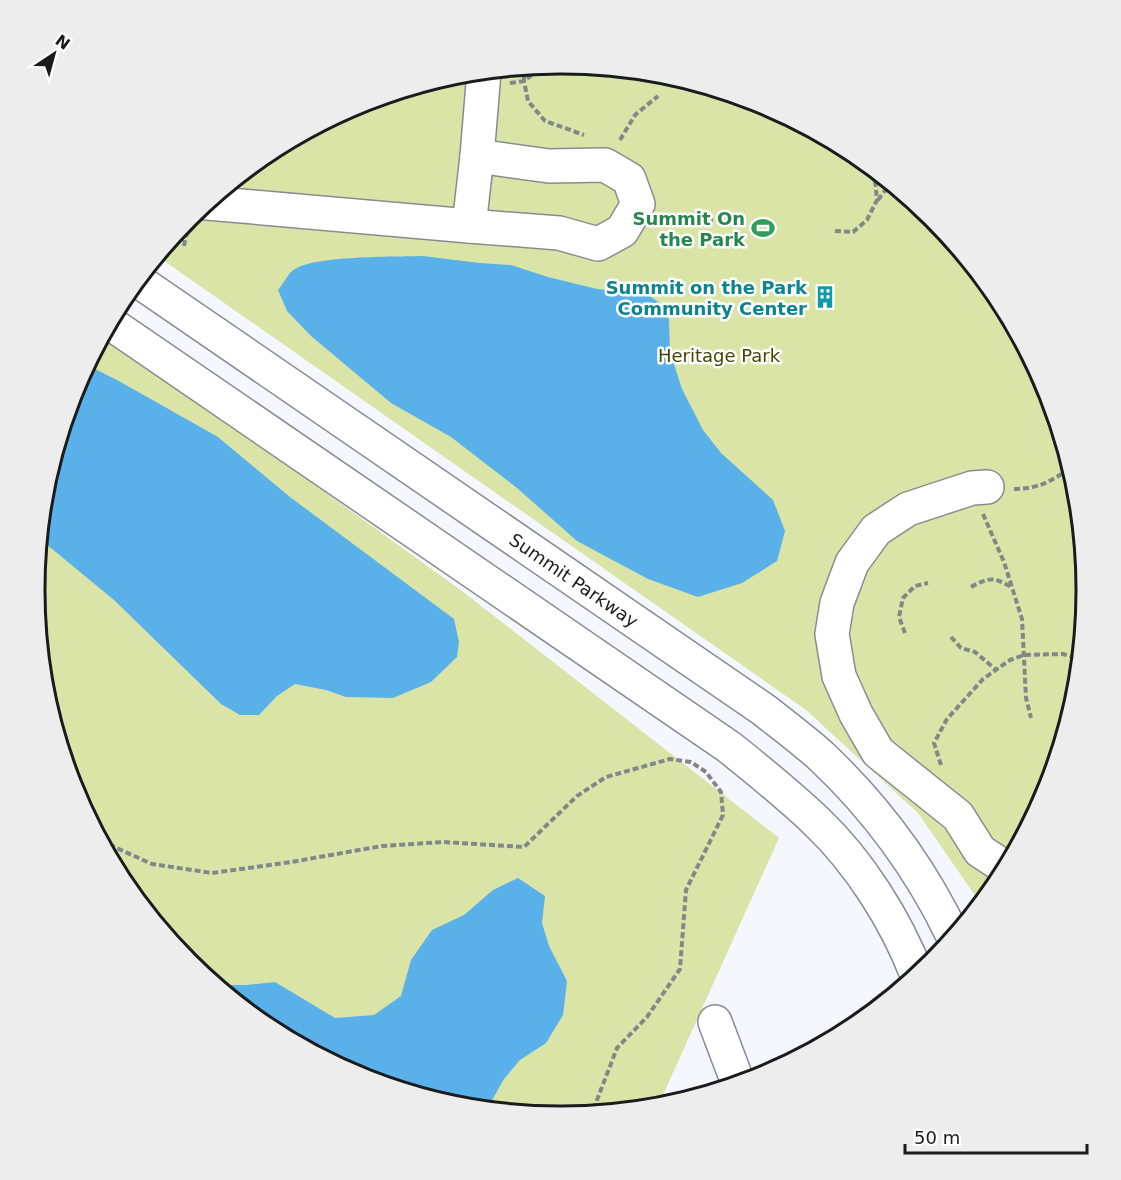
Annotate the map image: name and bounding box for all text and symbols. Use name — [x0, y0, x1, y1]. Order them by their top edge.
north arrow — [24, 24, 84, 84]
text: N — [52, 31, 74, 54]
place label: Summit On the Park — [633, 208, 746, 250]
sports icon: Summit On the Park — [750, 215, 776, 241]
place label: Summit on the Park Community Center — [606, 277, 808, 319]
building icon: Summit on the Park Community Center — [812, 284, 838, 310]
park label: Heritage Park — [658, 345, 781, 366]
street label: Summit Parkway — [506, 528, 643, 631]
scale bar — [905, 1117, 1086, 1155]
text: 50 m — [914, 1127, 960, 1148]

